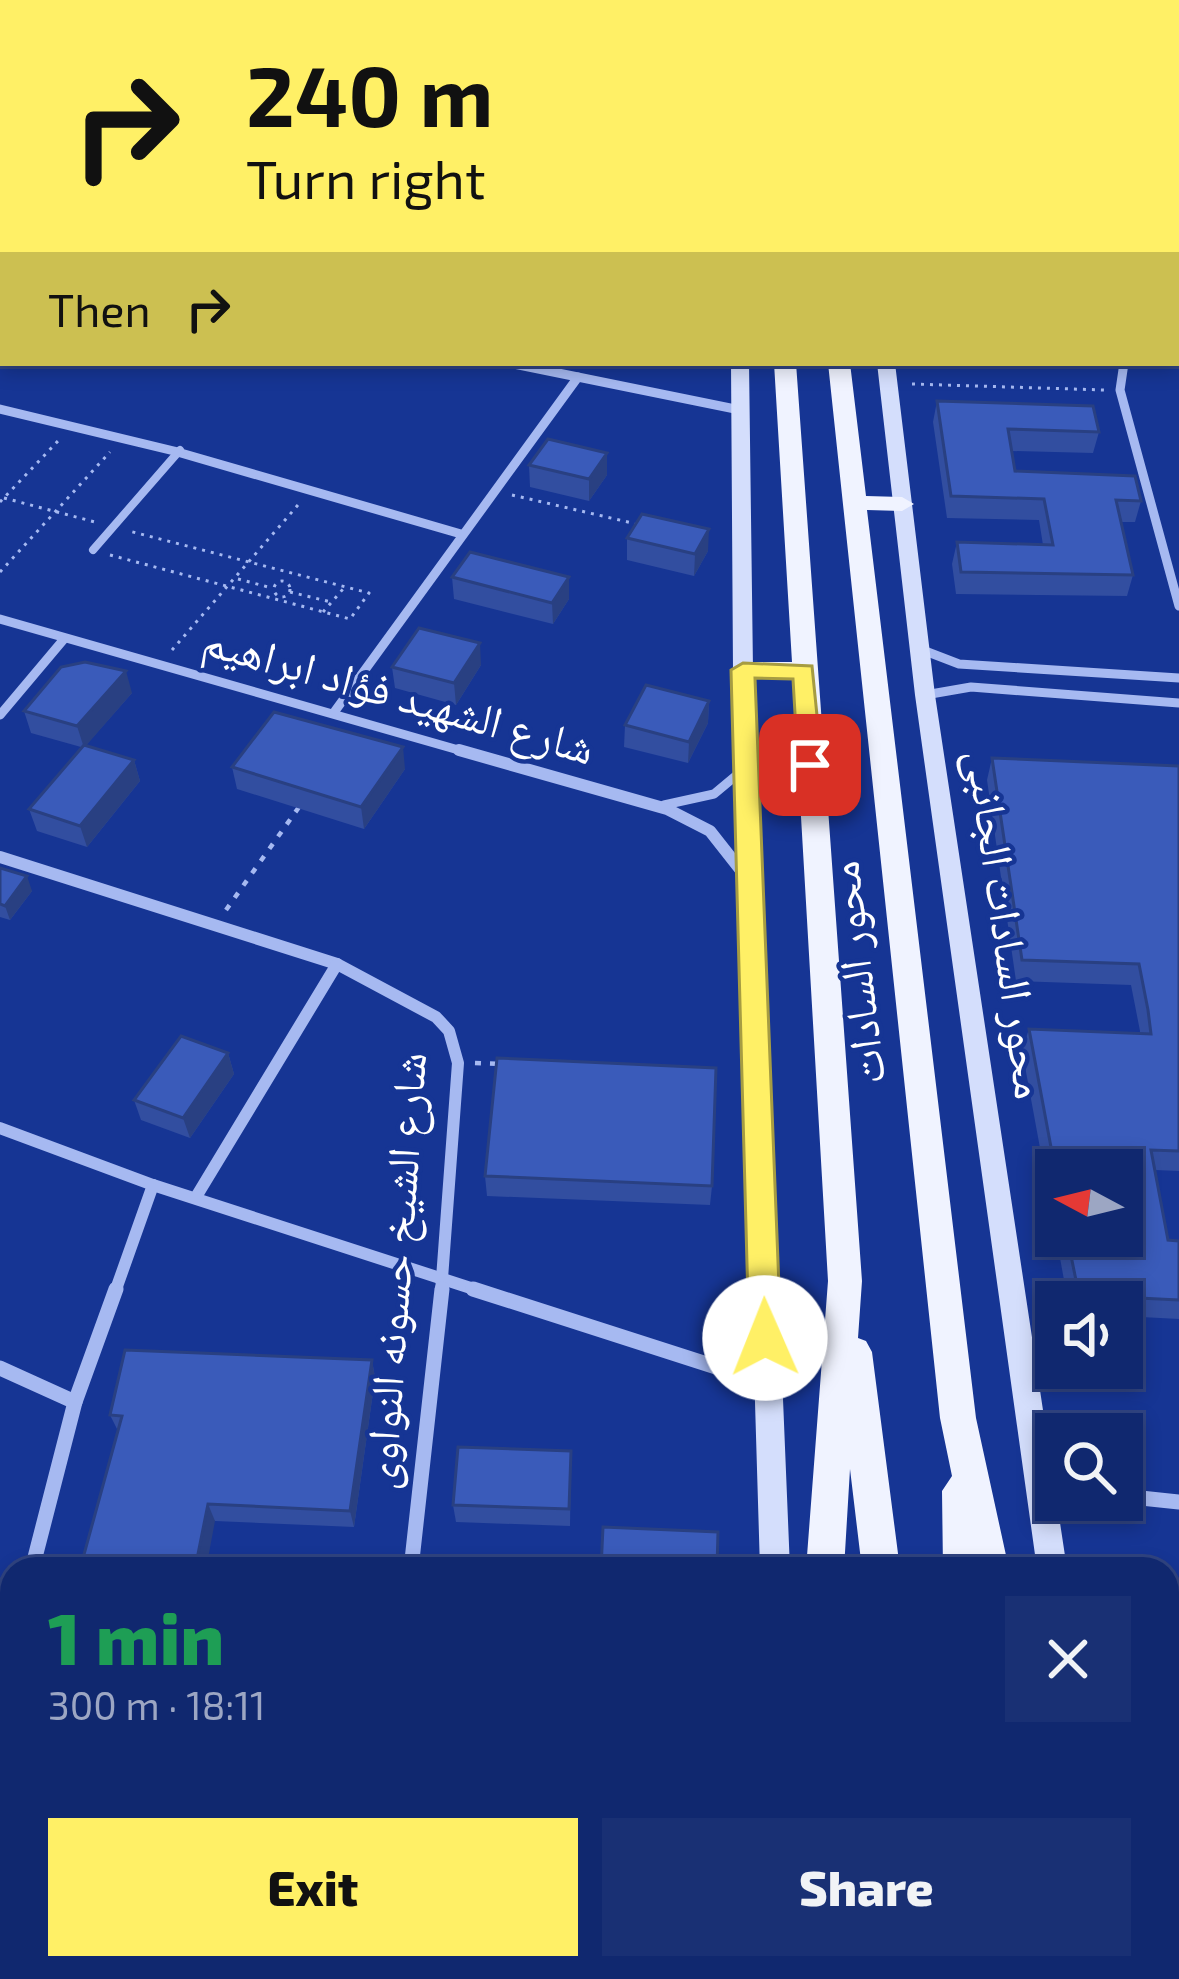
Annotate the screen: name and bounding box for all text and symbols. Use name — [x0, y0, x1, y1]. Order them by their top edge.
text: 240 m — [246, 43, 493, 144]
icon: right — [48, 48, 204, 204]
text: Turn right — [246, 145, 486, 210]
icon: right — [175, 276, 241, 342]
text: Then — [48, 282, 151, 336]
street label: شارع الشهيد فؤاد ابراهيم — [196, 610, 601, 779]
pin — [759, 714, 861, 816]
icon: arrive — [777, 732, 843, 798]
street label: محور السادات الجانبى — [955, 745, 1060, 1102]
street label: محور السادات — [814, 859, 894, 1088]
street label: شارع الشيخ حسونه النواوى — [351, 1050, 439, 1492]
north arrow — [1035, 1149, 1143, 1257]
map controls — [1035, 1149, 1143, 1521]
position arrow — [702, 1275, 828, 1401]
button: sound — [1035, 1281, 1143, 1389]
button: search — [1035, 1413, 1143, 1521]
text: 1 min — [48, 1593, 224, 1679]
button: close — [1005, 1596, 1131, 1722]
text: 300 m · 18:11 — [48, 1681, 266, 1728]
button: Exit — [48, 1818, 578, 1956]
button: Share — [602, 1818, 1131, 1956]

